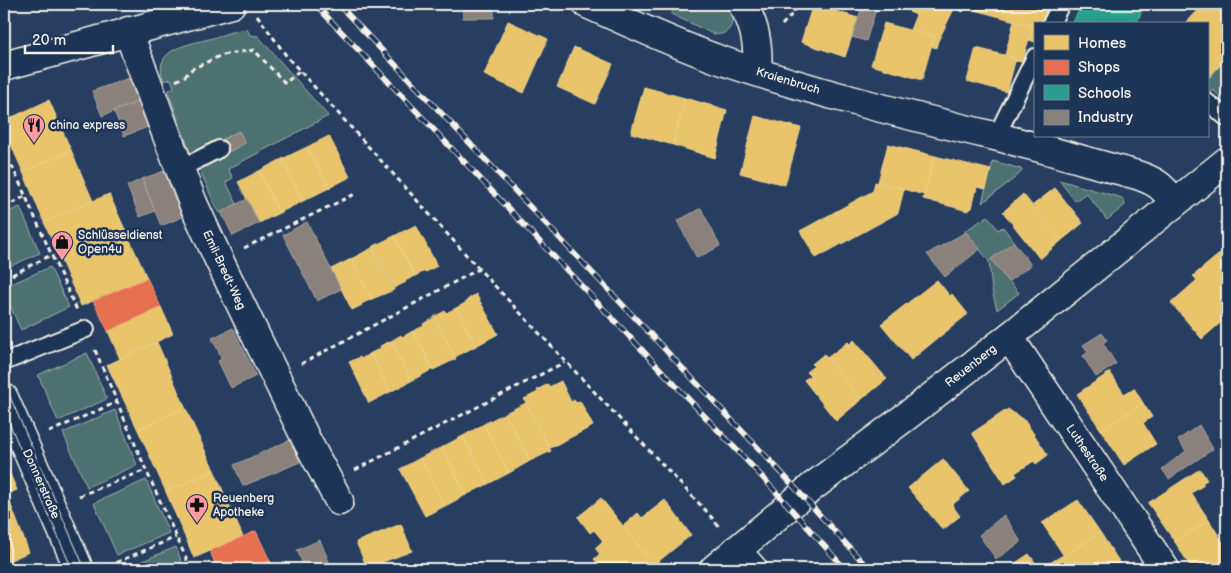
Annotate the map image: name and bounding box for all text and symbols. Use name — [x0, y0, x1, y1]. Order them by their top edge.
scale bar — [25, 22, 112, 54]
legend — [1034, 22, 1208, 138]
text: 20 m — [32, 31, 66, 50]
text: Homes — [1078, 34, 1127, 53]
text: Shops — [1078, 58, 1121, 77]
street label: Kraienbruch — [754, 64, 822, 98]
text: Schools — [1078, 84, 1132, 103]
text: Industry — [1078, 108, 1133, 127]
restaurant icon: china express — [22, 113, 46, 144]
place label: china express — [50, 118, 125, 133]
place label: Schlüsseldienst Open4u — [78, 228, 163, 257]
street label: Emil-Bredt-Weg — [199, 228, 249, 312]
shop icon: Schlüsseldienst Open4u — [50, 230, 74, 261]
street label: Reuenberg — [942, 341, 1000, 391]
street label: Luthestraße — [1063, 422, 1111, 484]
street label: Donnerstraße — [19, 447, 63, 521]
place label: Reuenberg Apotheke — [213, 491, 274, 520]
pharmacy icon: Reuenberg Apotheke — [185, 493, 209, 524]

